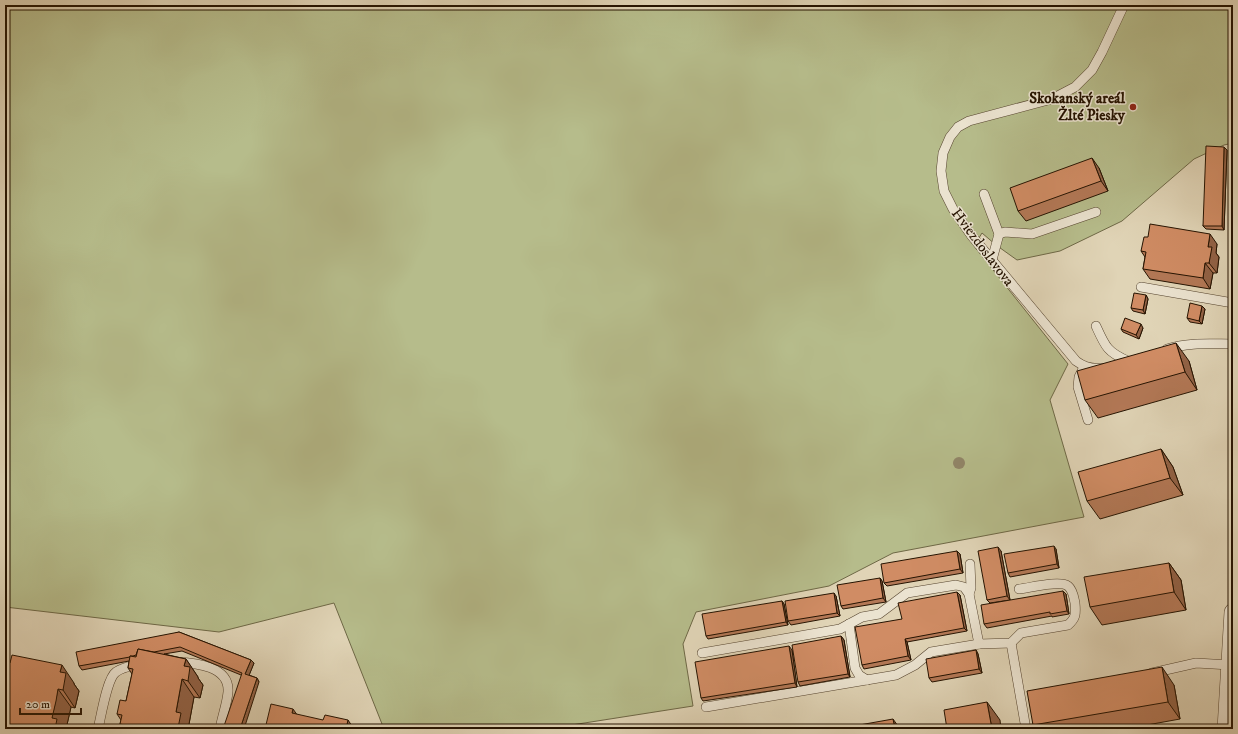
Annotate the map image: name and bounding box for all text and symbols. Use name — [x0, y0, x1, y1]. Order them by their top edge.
place label: Skokanský areál Žlté Piesky — [1029, 89, 1126, 125]
marker: Skokanský areál Žlté Piesky — [1128, 102, 1138, 112]
street label: Hviezdoslavova — [947, 204, 1019, 291]
scale bar — [20, 690, 81, 716]
text: 20 m — [26, 697, 50, 712]

